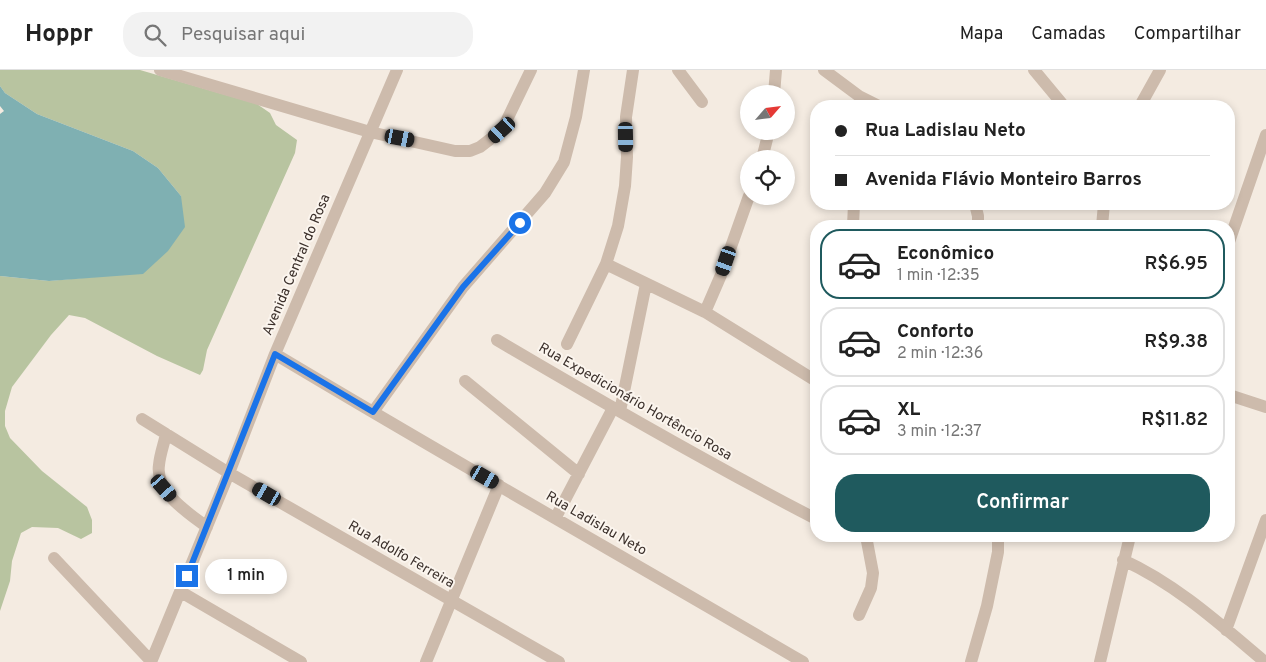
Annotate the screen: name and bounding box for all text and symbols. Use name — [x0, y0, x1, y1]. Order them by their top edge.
search box — [123, 12, 473, 57]
text: Hoppr — [25, 20, 93, 50]
icon: search — [141, 21, 169, 49]
text: Pesquisar aqui — [181, 23, 305, 47]
text: Mapa — [960, 23, 1003, 46]
text: Camadas — [1031, 23, 1106, 46]
text: Compartilhar — [1134, 23, 1241, 46]
north arrow — [740, 85, 795, 140]
map controls — [740, 85, 795, 205]
car — [485, 114, 518, 146]
text: Rua Ladislau Neto — [865, 119, 1026, 143]
car — [618, 122, 633, 152]
car — [383, 128, 416, 148]
button: locate — [740, 150, 795, 205]
text: Avenida Flávio Monteiro Barros — [865, 168, 1142, 192]
street label: Avenida Central do Rosa — [260, 192, 334, 338]
route start — [509, 212, 531, 234]
icon: car — [837, 242, 882, 287]
text: Econômico — [897, 242, 994, 266]
car — [714, 244, 737, 278]
text: R$6.95 — [1144, 252, 1208, 276]
text: 1 min · 12:35 — [897, 266, 980, 286]
icon: car — [837, 320, 882, 365]
text: Conforto — [897, 320, 974, 344]
text: R$9.38 — [1144, 330, 1208, 354]
street label: Rua Expedicionário Hortêncio Rosa — [535, 340, 735, 464]
text: 2 min · 12:36 — [897, 344, 983, 364]
icon: car — [837, 398, 882, 443]
text: XL — [897, 398, 920, 422]
text: R$11.82 — [1141, 408, 1208, 432]
text: 3 min · 12:37 — [897, 422, 982, 442]
car — [468, 463, 501, 491]
car — [148, 472, 179, 504]
button: Confirmar — [835, 474, 1210, 532]
car — [250, 480, 283, 508]
street label: Rua Ladislau Neto — [543, 488, 650, 560]
street label: Rua Adolfo Ferreira — [345, 518, 457, 592]
callout: 1 min — [204, 558, 287, 594]
route end — [176, 565, 198, 587]
text: 1 min — [227, 566, 265, 586]

